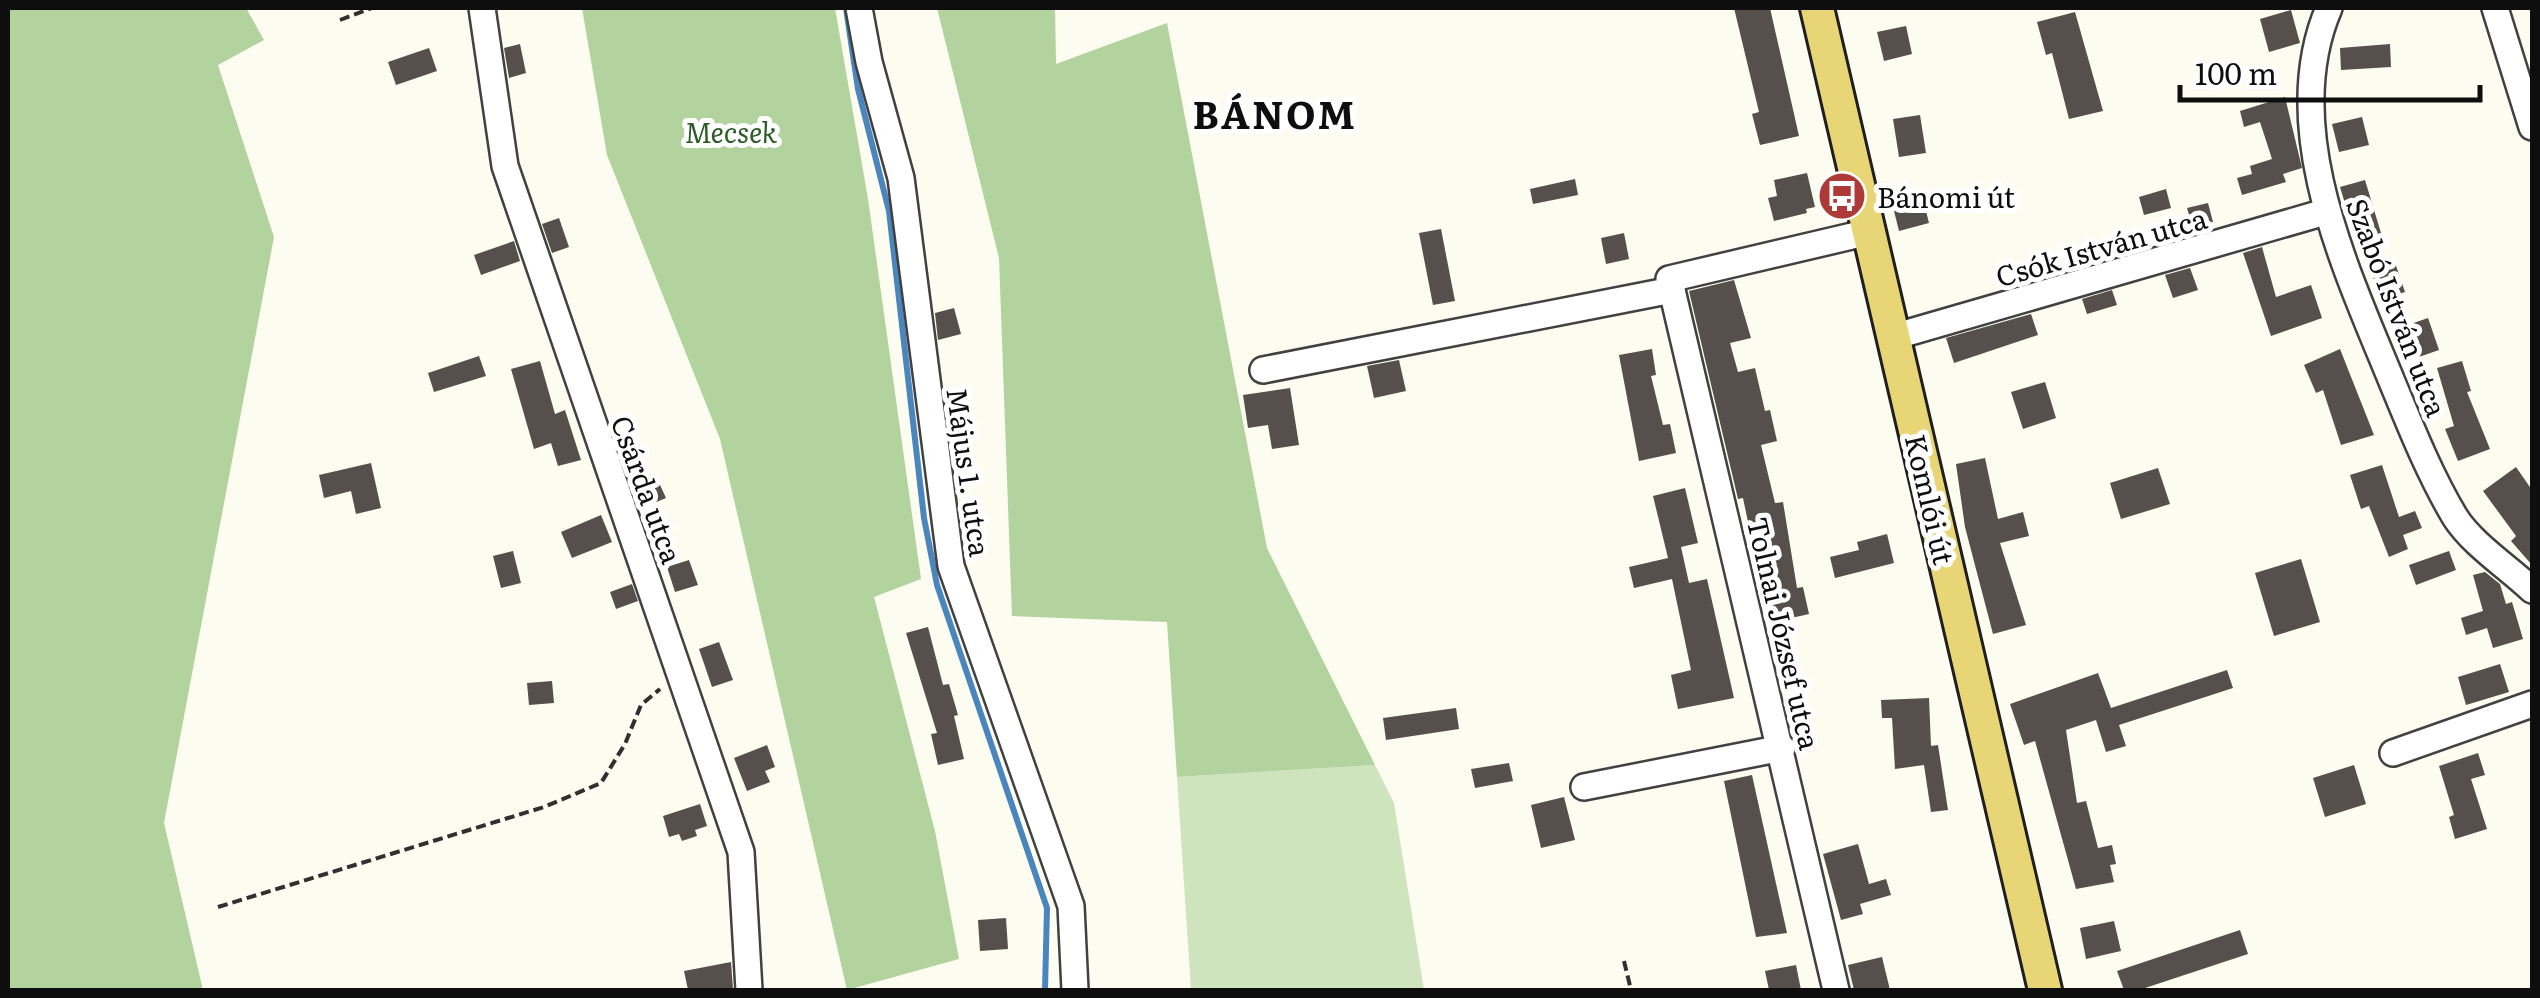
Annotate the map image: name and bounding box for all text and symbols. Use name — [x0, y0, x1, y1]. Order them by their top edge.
scale bar — [2180, 40, 2480, 102]
text: 100 m — [2195, 50, 2277, 94]
district label: BÁNOM — [1192, 84, 1358, 141]
park label: Mecsek — [685, 110, 778, 152]
bus stop icon: Bánomi út — [1816, 170, 1868, 222]
place label: Bánomi út — [1877, 175, 2016, 217]
street label: Szabó István utca — [2337, 192, 2459, 422]
street label: Csók István utca — [1990, 196, 2212, 296]
street label: Május 1. utca — [937, 385, 1003, 559]
street label: Csárda utca — [602, 409, 694, 569]
street label: Komlói út — [1896, 430, 1967, 569]
street label: Tolnai József utca — [1738, 513, 1832, 753]

